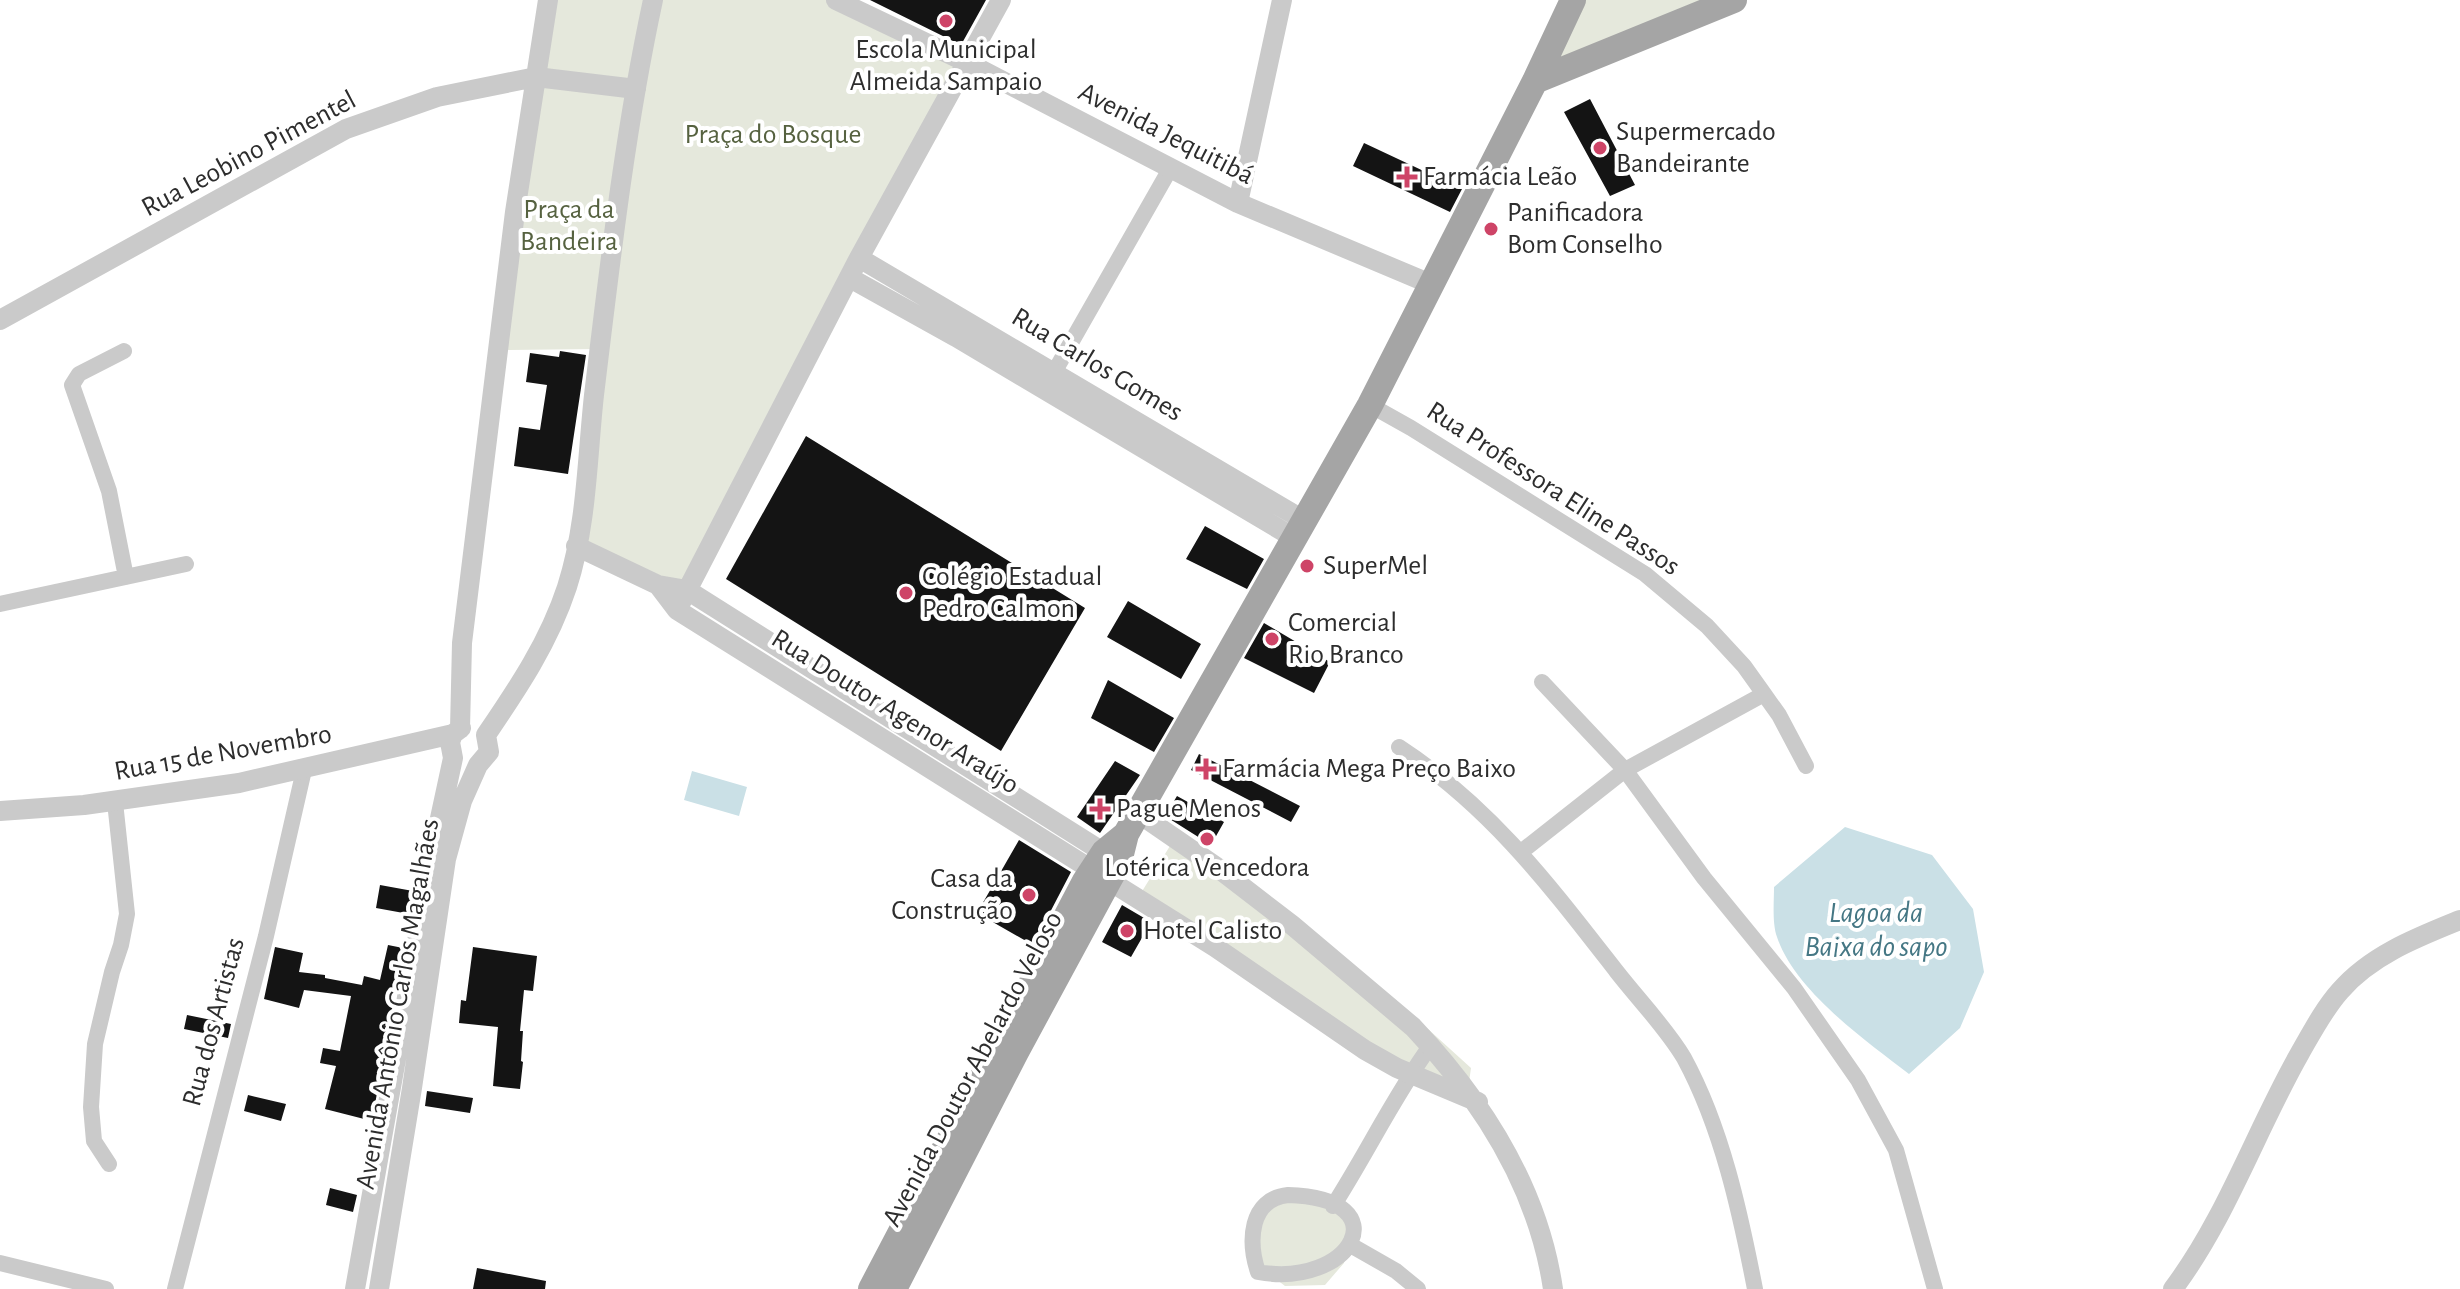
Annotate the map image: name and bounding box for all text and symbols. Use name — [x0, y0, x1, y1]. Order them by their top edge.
marker: Escola Municipal Almeida Sampaio — [937, 12, 955, 30]
place label: Escola Municipal Almeida Sampaio — [850, 36, 1042, 96]
street label: Avenida Jequitibá — [1074, 78, 1258, 190]
street label: Rua Leobino Pimentel — [137, 86, 361, 222]
place label: Supermercado Bandeirante — [1616, 118, 1776, 178]
park label: Praça do Bosque — [684, 121, 862, 149]
marker: Supermercado Bandeirante — [1591, 139, 1609, 157]
place label: Farmácia Leão — [1423, 163, 1577, 191]
marker: Farmácia Leão — [1398, 168, 1416, 186]
park label: Praça da Bandeira — [520, 196, 618, 256]
place label: Panificadora Bom Conselho — [1507, 199, 1663, 259]
marker: Panificadora Bom Conselho — [1482, 220, 1500, 238]
street label: Rua Carlos Gomes — [1007, 303, 1187, 427]
street label: Rua Professora Eline Passos — [1422, 397, 1684, 581]
place label: SuperMel — [1323, 552, 1428, 580]
marker: SuperMel — [1298, 557, 1316, 575]
place label: Colégio Estadual Pedro Calmon — [922, 563, 1102, 623]
marker: Colégio Estadual Pedro Calmon — [897, 584, 915, 602]
place label: Comercial Rio Branco — [1288, 609, 1404, 669]
street label: Rua Doutor Agenor Araújo — [766, 624, 1024, 800]
marker: Comercial Rio Branco — [1263, 630, 1281, 648]
street label: Rua 15 de Novembro — [112, 720, 334, 786]
place label: Farmácia Mega Preço Baixo — [1222, 755, 1516, 783]
marker: Farmácia Mega Preço Baixo — [1197, 760, 1215, 778]
place label: Pague Menos — [1116, 795, 1261, 823]
marker: Pague Menos — [1091, 800, 1109, 818]
street label: Avenida Antônio Carlos Magalhães — [352, 817, 444, 1191]
marker: Lotérica Vencedora — [1198, 830, 1216, 848]
place label: Lotérica Vencedora — [1104, 854, 1310, 882]
place label: Casa da Construção — [891, 865, 1013, 925]
marker: Casa da Construção — [1020, 886, 1038, 904]
water label: Lagoa da Baixa do sapo — [1804, 898, 1948, 962]
street label: Avenida Doutor Abelardo Veloso — [878, 907, 1068, 1231]
place label: Hotel Calisto — [1143, 917, 1282, 945]
marker: Hotel Calisto — [1118, 922, 1136, 940]
street label: Rua dos Artistas — [178, 935, 250, 1109]

